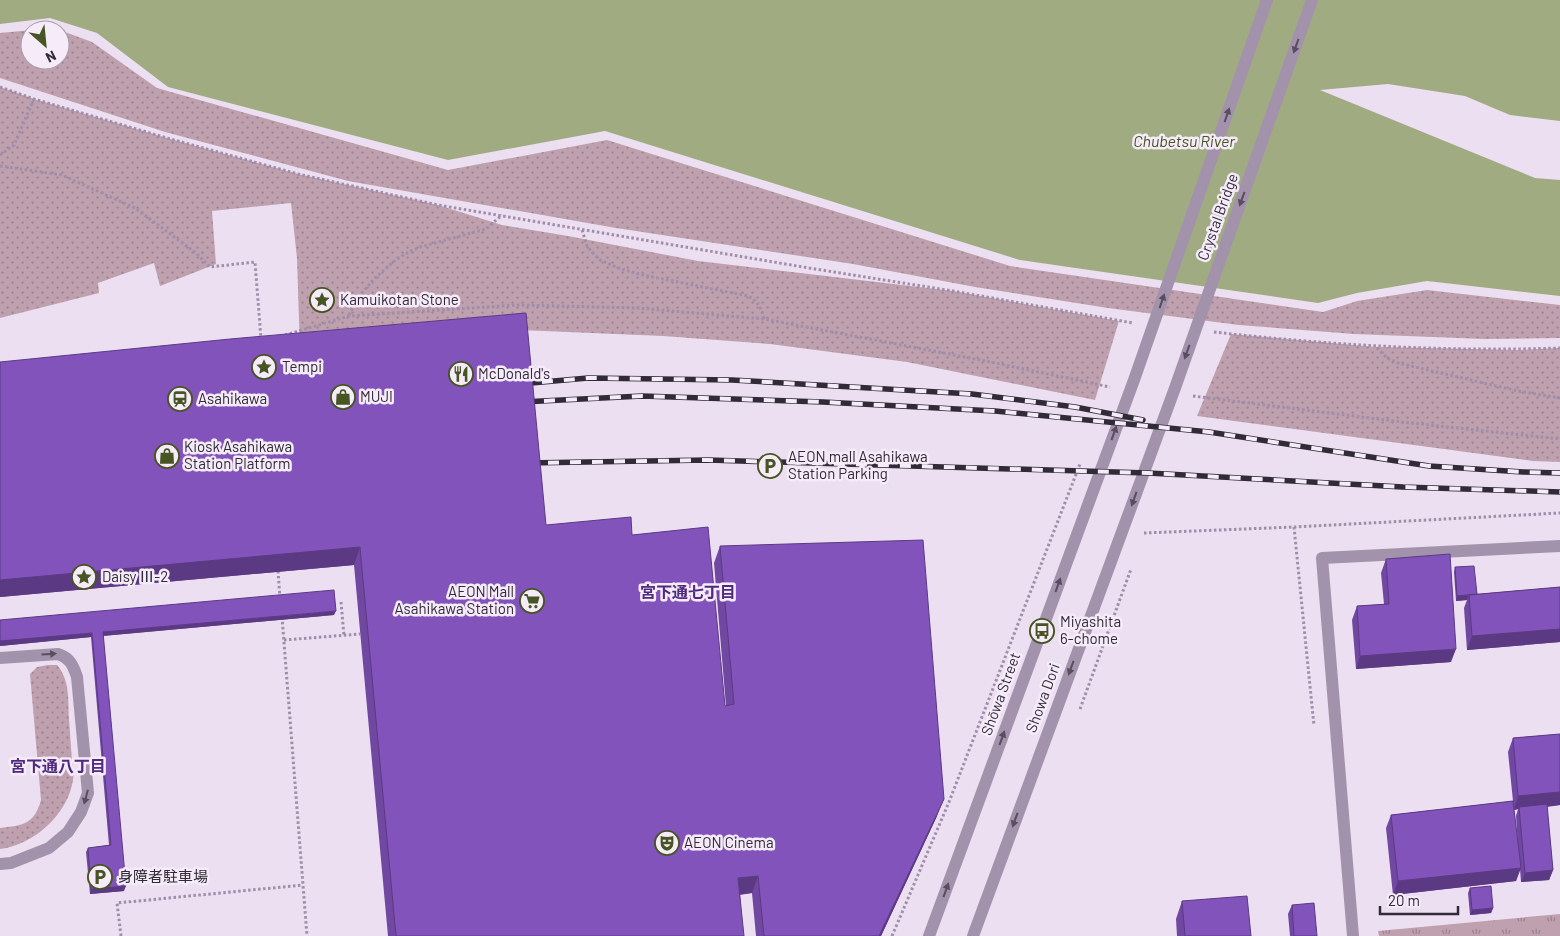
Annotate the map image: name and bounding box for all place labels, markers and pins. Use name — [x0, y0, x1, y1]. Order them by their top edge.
place icon: Kamuikotan Stone — [309, 287, 335, 313]
place label: Kamuikotan Stone — [340, 290, 459, 308]
place icon: Tempi — [251, 354, 277, 380]
place label: Tempi — [282, 357, 322, 375]
restaurant icon: McDonald's — [448, 361, 474, 387]
place label: McDonald's — [478, 364, 550, 382]
shop icon: MUJI — [330, 384, 356, 410]
station icon: Asahikawa — [167, 386, 193, 412]
place label: MUJI — [360, 387, 393, 405]
place label: Asahikawa — [198, 389, 267, 407]
place label: Kiosk Asahikawa Station Platform — [184, 437, 292, 472]
shop icon: Kiosk Asahikawa Station Platform — [154, 443, 180, 469]
place label: AEON mall Asahikawa Station Parking — [788, 447, 928, 482]
parking icon: AEON mall Asahikawa Station Parking — [757, 453, 783, 479]
place icon: Daisy Ⅲ-2 — [71, 564, 97, 590]
place label: Daisy Ⅲ-2 — [102, 567, 168, 585]
place label: AEON Mall Asahikawa Station — [394, 582, 514, 617]
supermarket icon: AEON Mall Asahikawa Station — [519, 588, 545, 614]
place label: Miyashita 6-chome — [1060, 612, 1121, 647]
bus stop icon: Miyashita 6-chome — [1029, 618, 1055, 644]
theatre icon: AEON Cinema — [654, 830, 680, 856]
place label: AEON Cinema — [684, 833, 774, 851]
parking icon: 身障者駐車場 — [87, 864, 113, 890]
place label: 身障者駐車場 — [118, 867, 208, 885]

